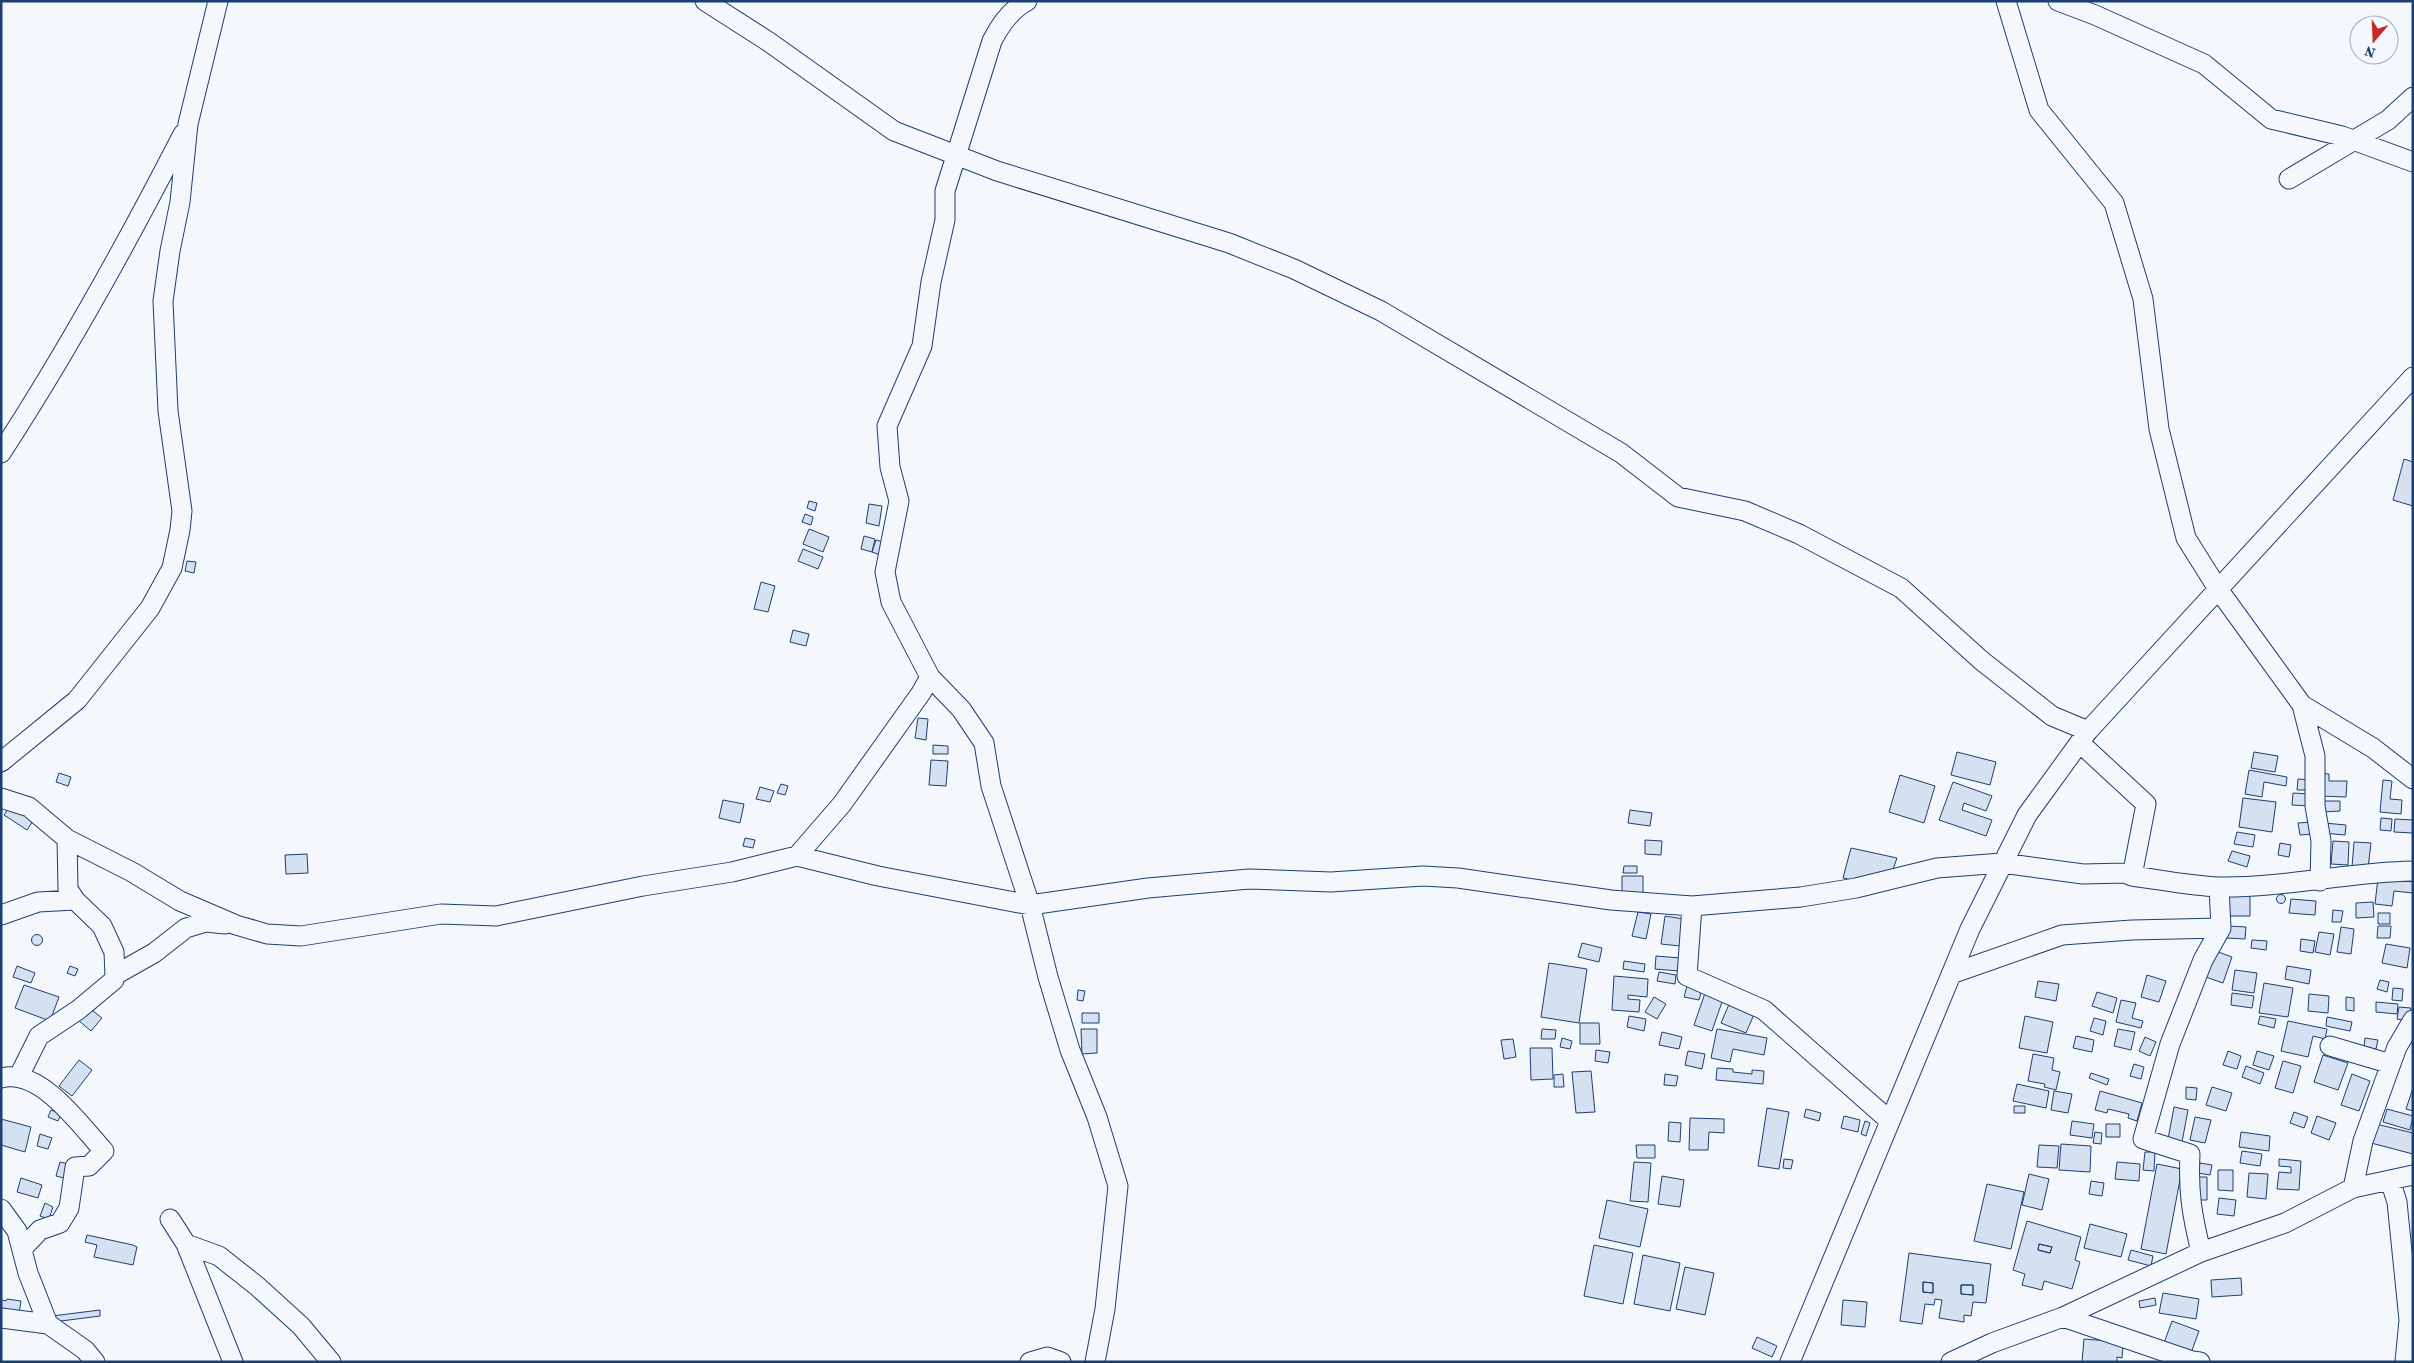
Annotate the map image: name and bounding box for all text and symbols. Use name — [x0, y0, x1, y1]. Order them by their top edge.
north arrow — [2349, 15, 2399, 65]
text: N — [2362, 41, 2378, 63]

